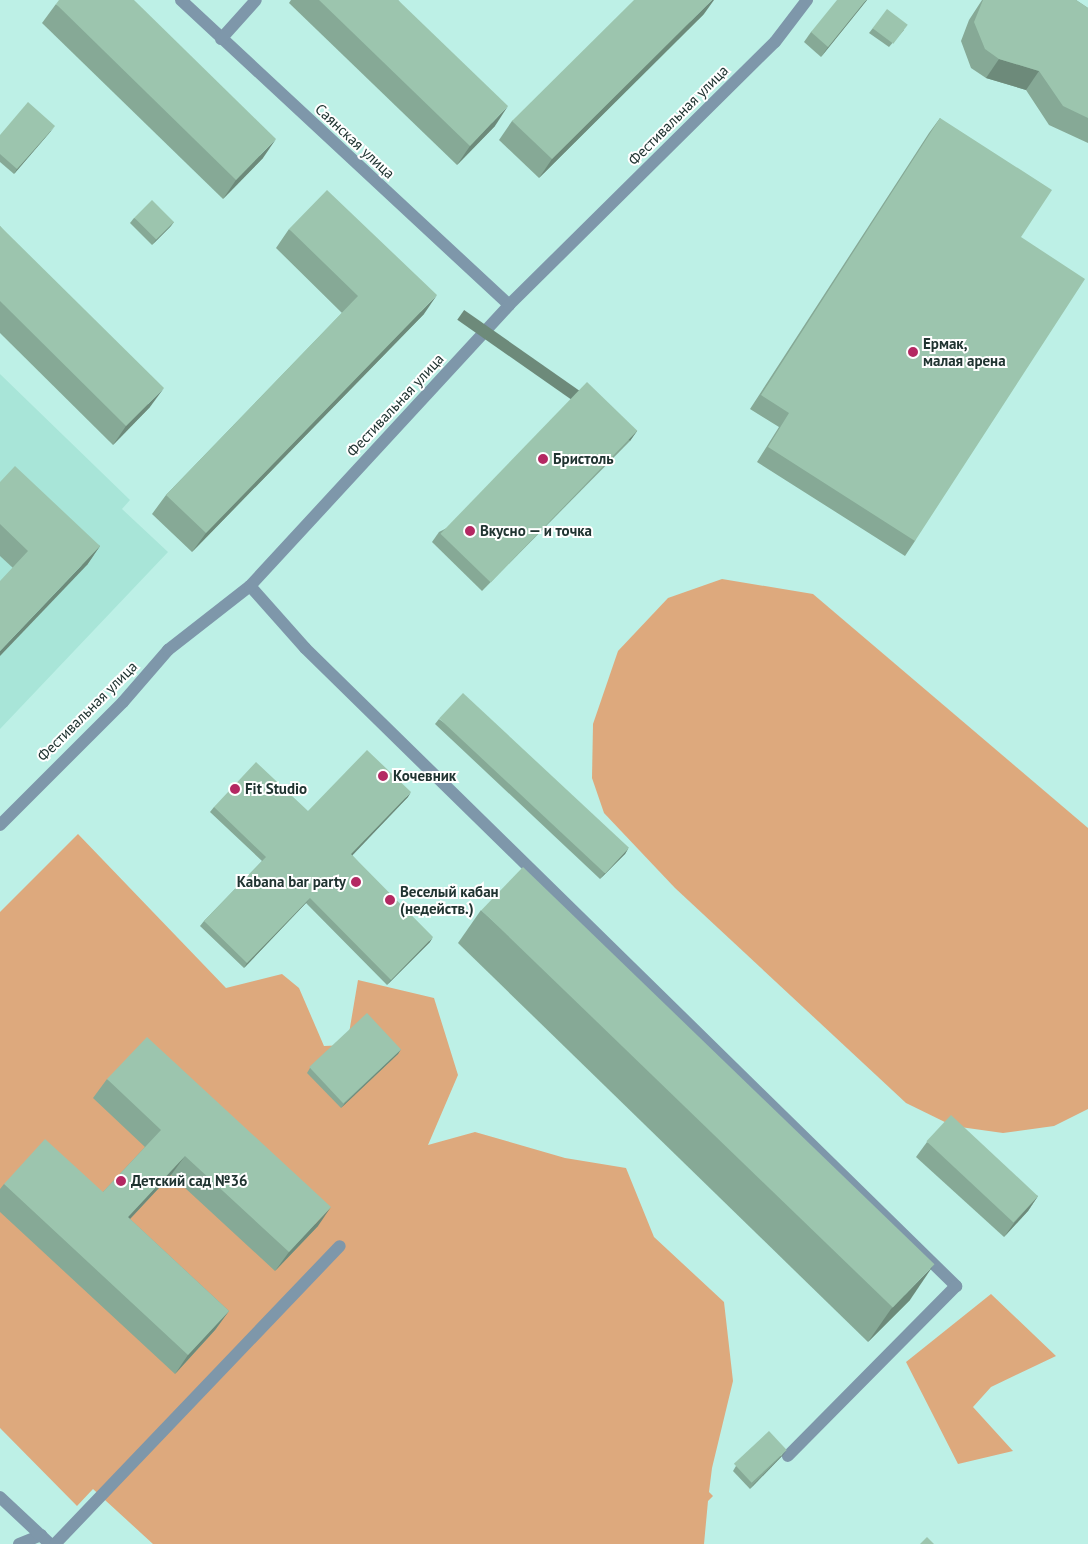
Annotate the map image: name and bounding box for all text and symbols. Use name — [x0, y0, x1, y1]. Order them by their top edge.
street label: Фестивальная улица — [624, 61, 732, 169]
street label: Саянская улица — [312, 100, 398, 182]
place label: Ермак, малая арена — [923, 334, 1006, 369]
marker: Ермак, малая арена — [907, 346, 919, 358]
street label: Фестивальная улица — [343, 350, 447, 460]
place label: Бристоль — [553, 450, 614, 468]
marker: Бристоль — [537, 453, 549, 465]
place label: Вкусно — и точка — [480, 522, 594, 540]
marker: Вкусно — и точка — [464, 525, 476, 537]
street label: Фестивальная улица — [33, 657, 141, 765]
place label: Кочевник — [393, 767, 456, 785]
marker: Кочевник — [377, 770, 389, 782]
place label: Fit Studio — [245, 780, 307, 798]
marker: Fit Studio — [229, 783, 241, 795]
place label: Kabana bar party — [237, 873, 346, 891]
marker: Kabana bar party — [350, 876, 362, 888]
place label: Веселый кабан (недейств.) — [400, 882, 499, 917]
marker: Веселый кабан (недейств.) — [384, 894, 396, 906]
place label: Детский сад №36 — [131, 1172, 248, 1190]
marker: Детский сад №36 — [115, 1175, 127, 1187]

